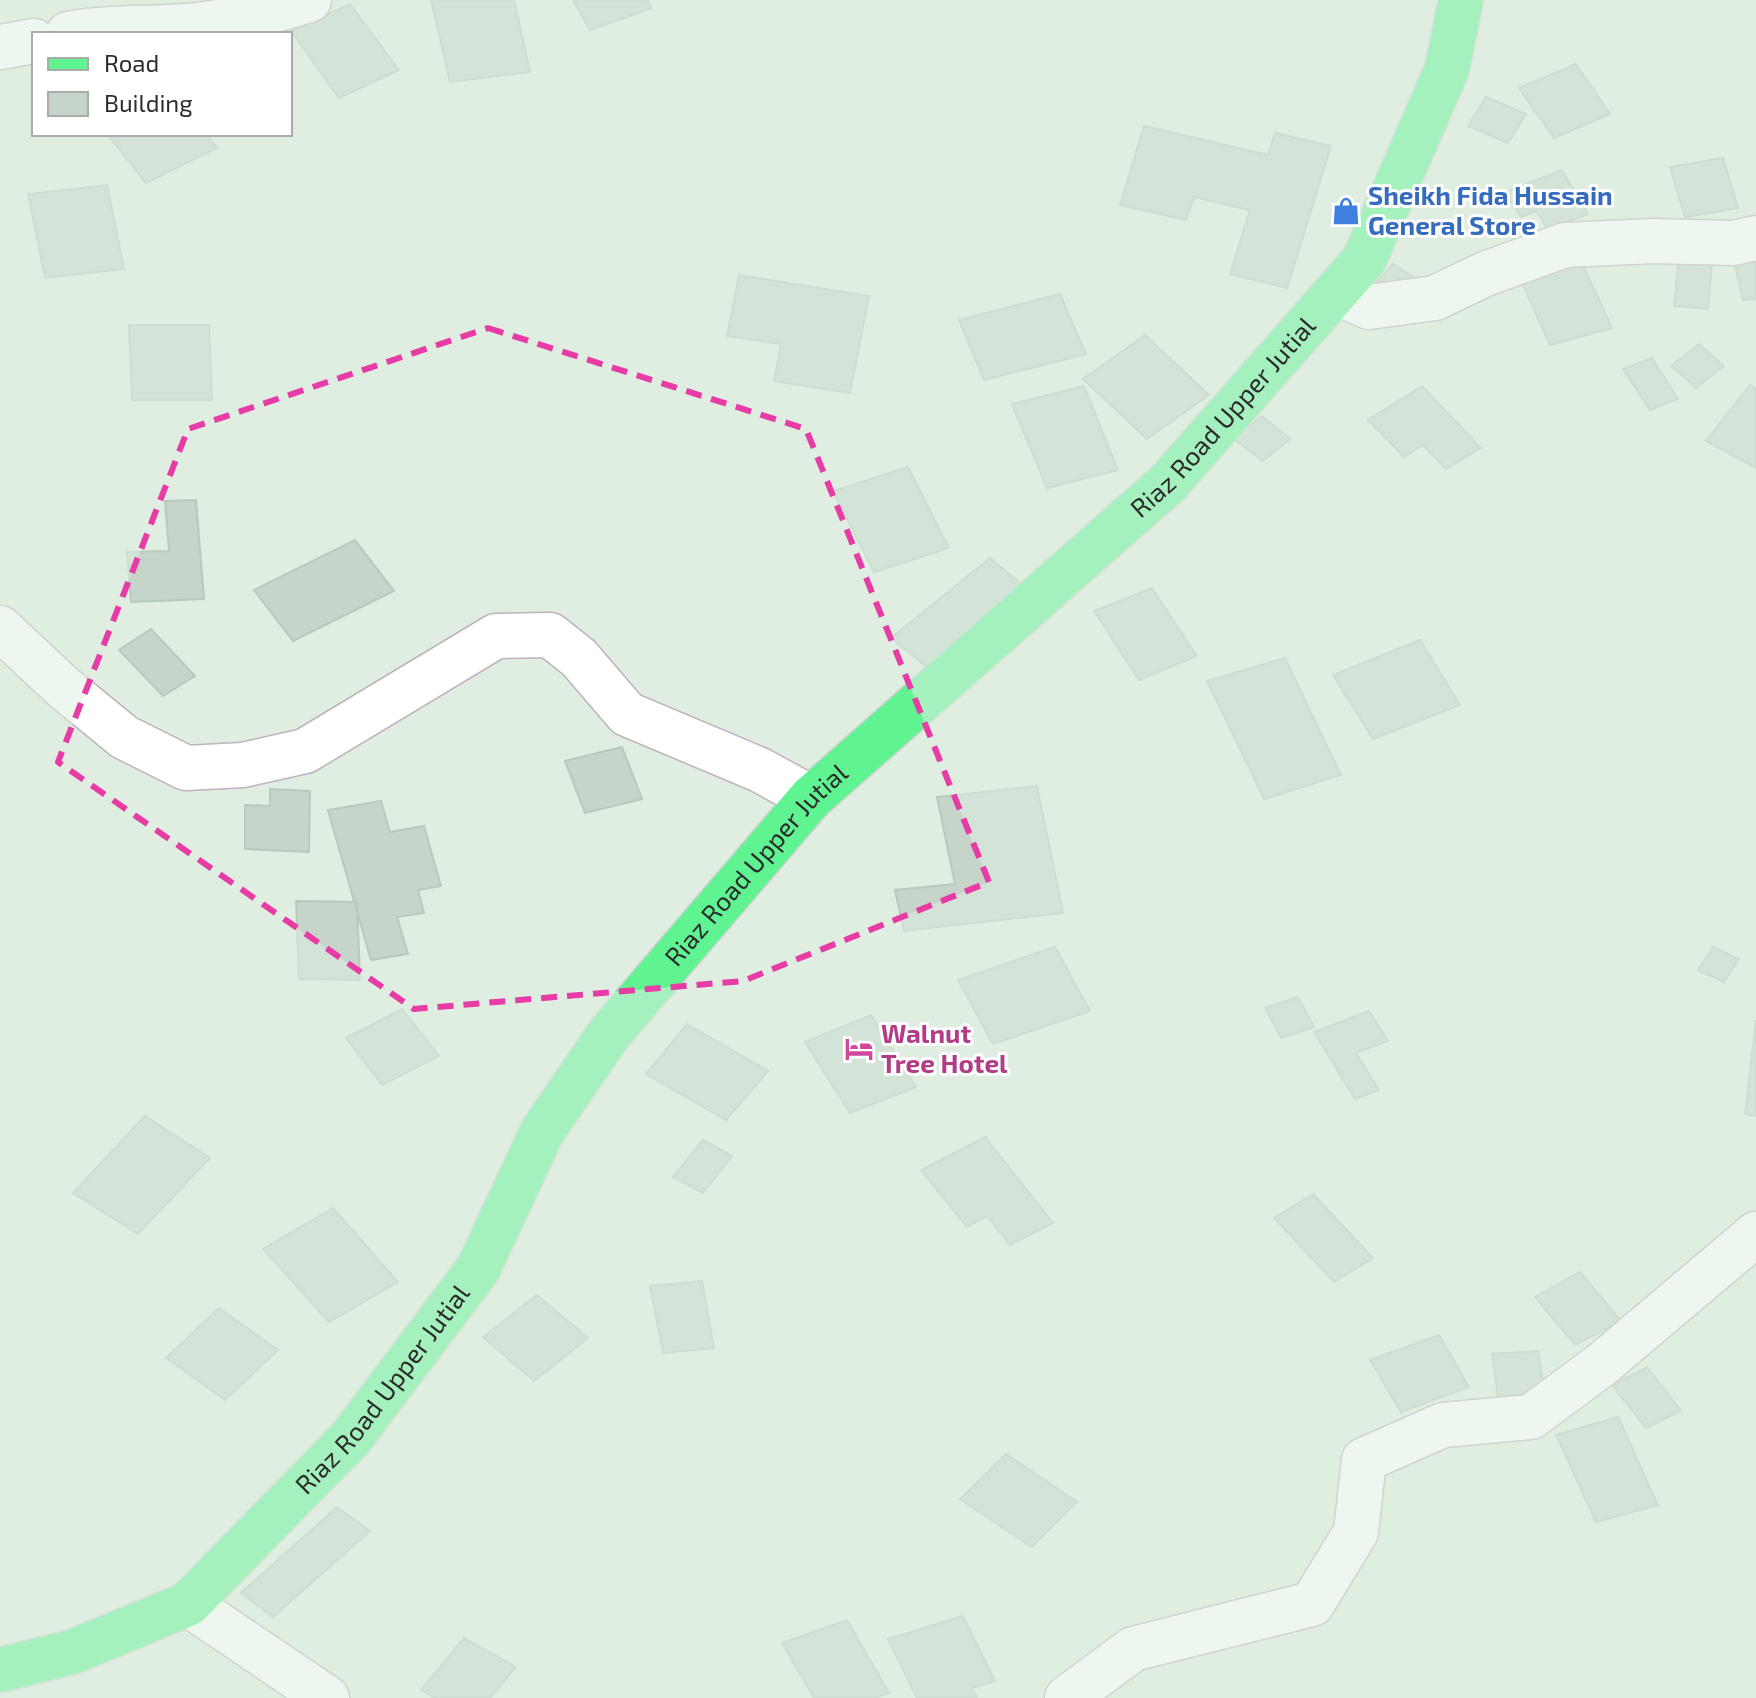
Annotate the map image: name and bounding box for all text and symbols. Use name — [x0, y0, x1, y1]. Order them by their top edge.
legend — [32, 32, 292, 136]
text: Road — [104, 48, 159, 77]
text: Building — [104, 88, 193, 117]
place label: Sheikh Fida Hussain General Store — [1368, 179, 1613, 240]
shop icon: Sheikh Fida Hussain General Store — [1331, 196, 1361, 226]
street label: Riaz Road Upper Jutial — [1123, 310, 1321, 523]
street label: Riaz Road Upper Jutial — [657, 756, 853, 972]
place label: Walnut Tree Hotel — [881, 1017, 1008, 1078]
hotel icon: Walnut Tree Hotel — [844, 1034, 874, 1064]
street label: Riaz Road Upper Jutial — [288, 1277, 475, 1500]

